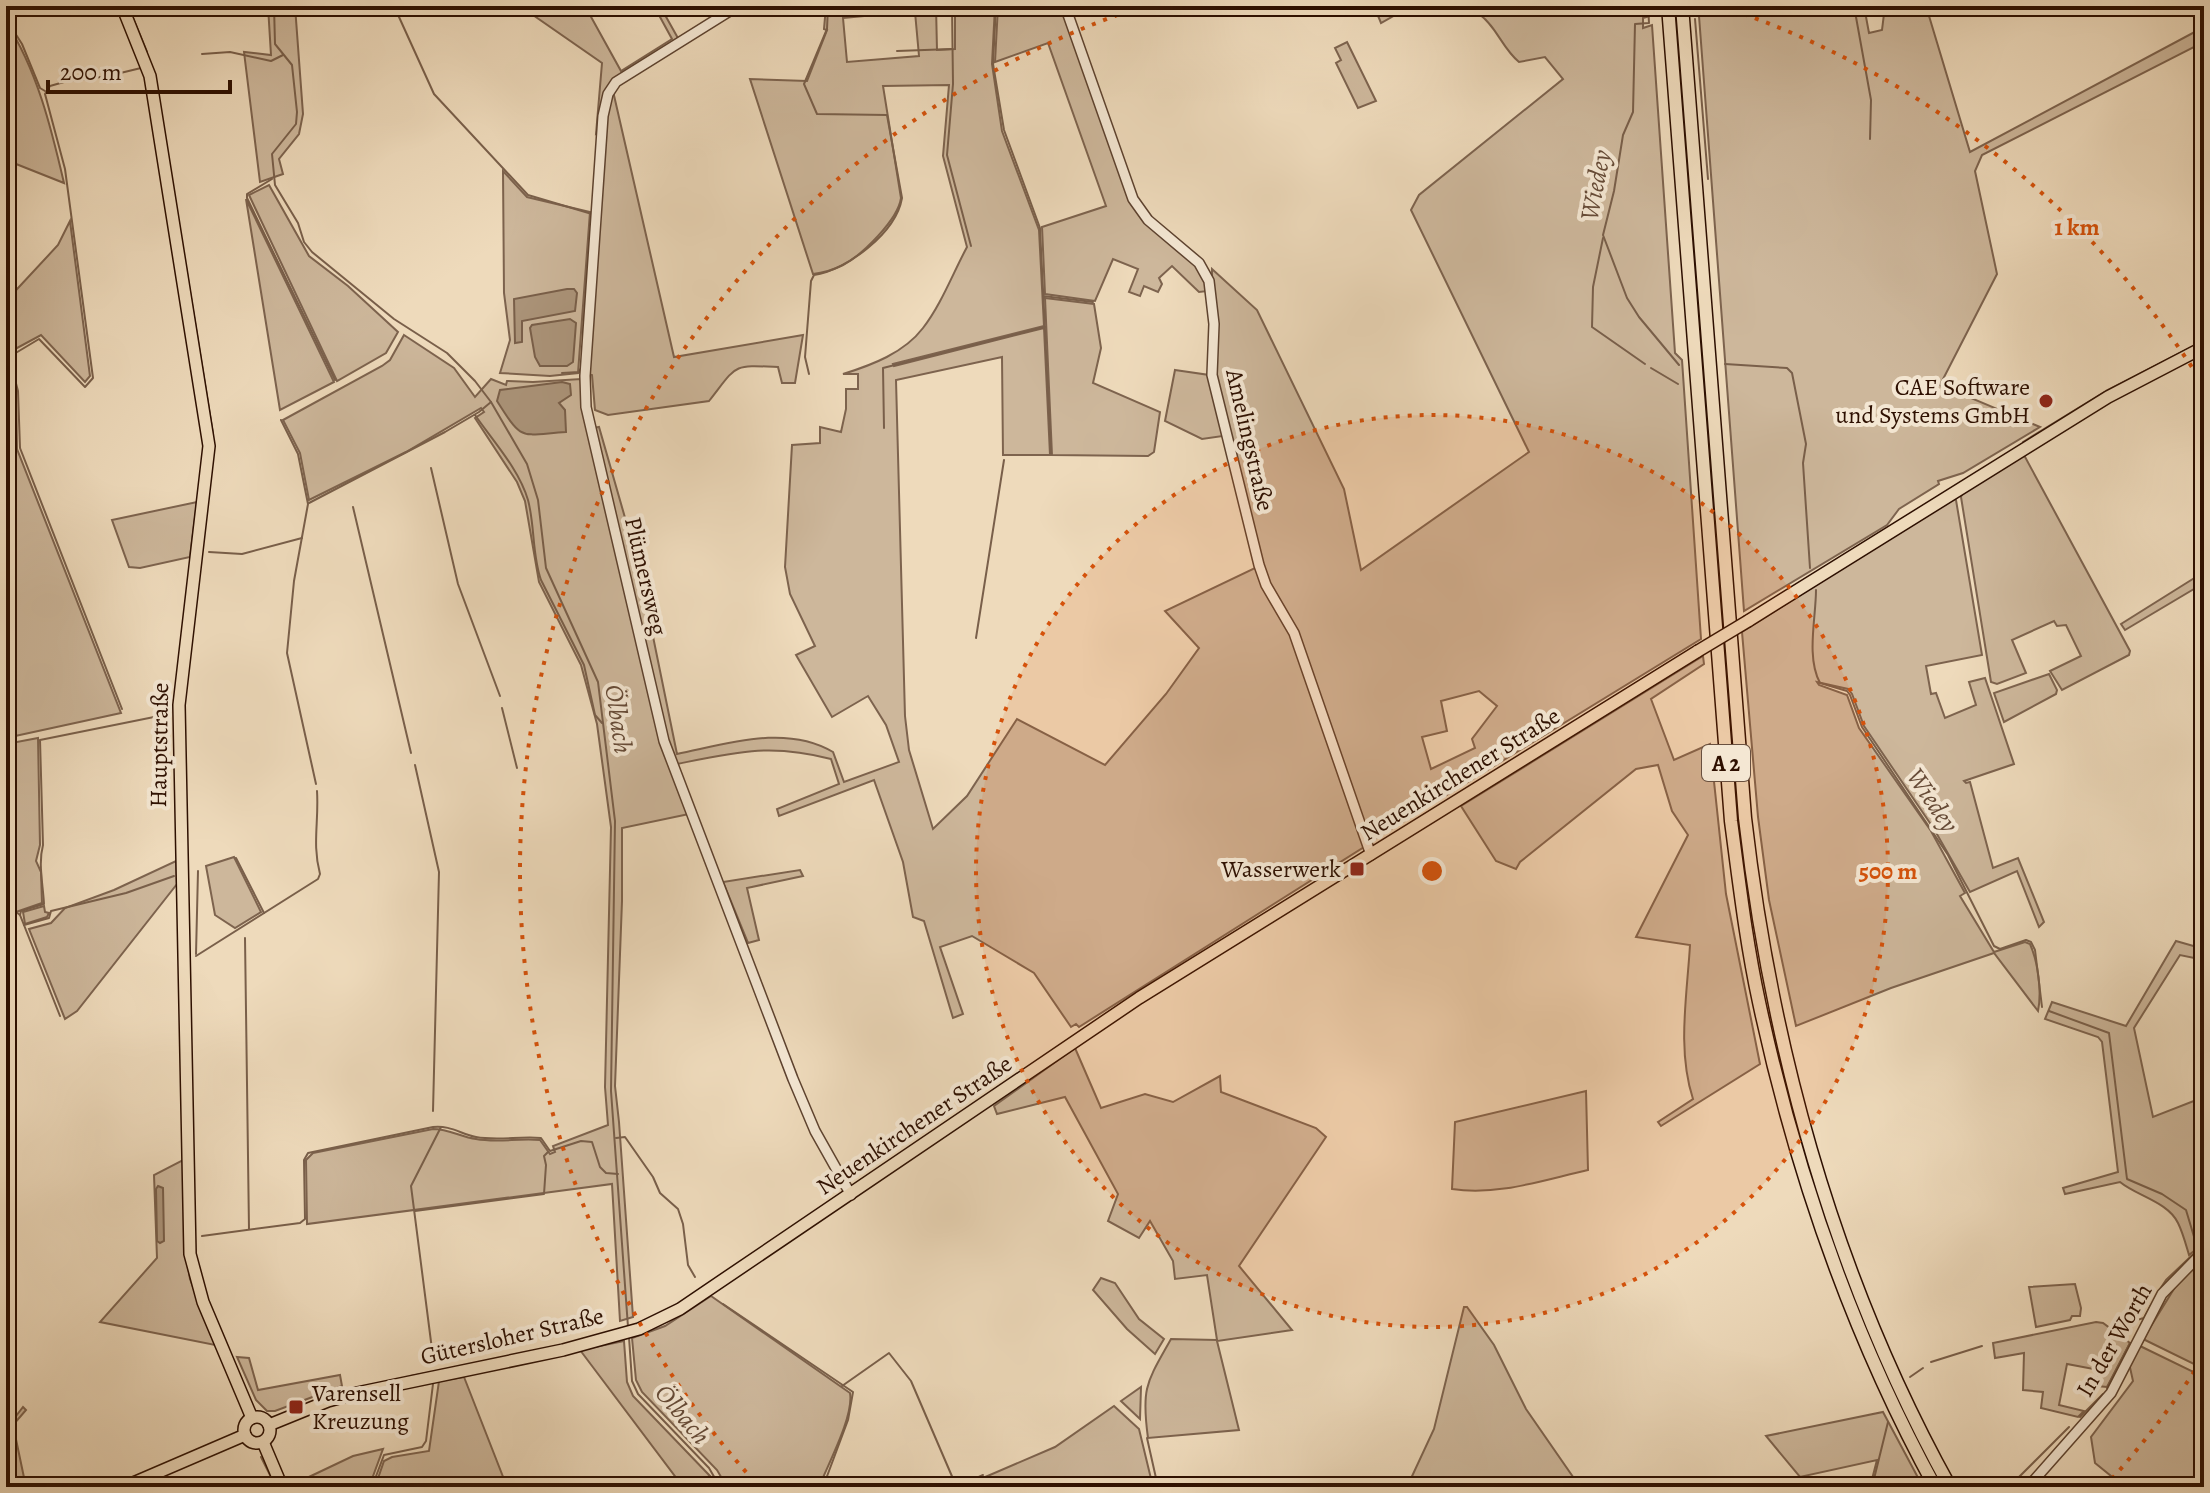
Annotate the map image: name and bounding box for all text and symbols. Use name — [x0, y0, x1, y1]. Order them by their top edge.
scale bar — [48, 44, 230, 94]
text: 200 m — [60, 56, 122, 88]
water label: Wiedey — [1572, 147, 1619, 223]
text: 1 km — [2054, 211, 2100, 243]
street label: Amelingstraße — [1218, 365, 1282, 514]
place label: CAE Software und Systems GmbH — [1835, 371, 2030, 431]
marker: CAE Software und Systems GmbH — [2037, 392, 2055, 410]
street label: Plümersweg — [617, 514, 675, 638]
street label: Hauptstraße — [142, 682, 176, 808]
water label: Ölbach — [596, 682, 641, 756]
street label: Neuenkirchener Straße — [1354, 700, 1566, 848]
road number: A 2 — [1702, 745, 1750, 781]
water label: Wiedey — [1898, 761, 1967, 840]
place label: Wasserwerk — [1220, 853, 1341, 885]
text: 500 m — [1859, 855, 1917, 887]
centre of rings — [1418, 857, 1446, 885]
marker: Wasserwerk — [1348, 860, 1366, 878]
street label: Neuenkirchener Straße — [810, 1048, 1018, 1202]
street label: In der Worth — [2069, 1277, 2160, 1403]
street label: Gütersloher Straße — [417, 1299, 607, 1373]
place label: Varensell Kreuzung — [311, 1377, 409, 1437]
water label: Ölbach — [647, 1377, 718, 1452]
marker: Varensell Kreuzung — [287, 1398, 305, 1416]

